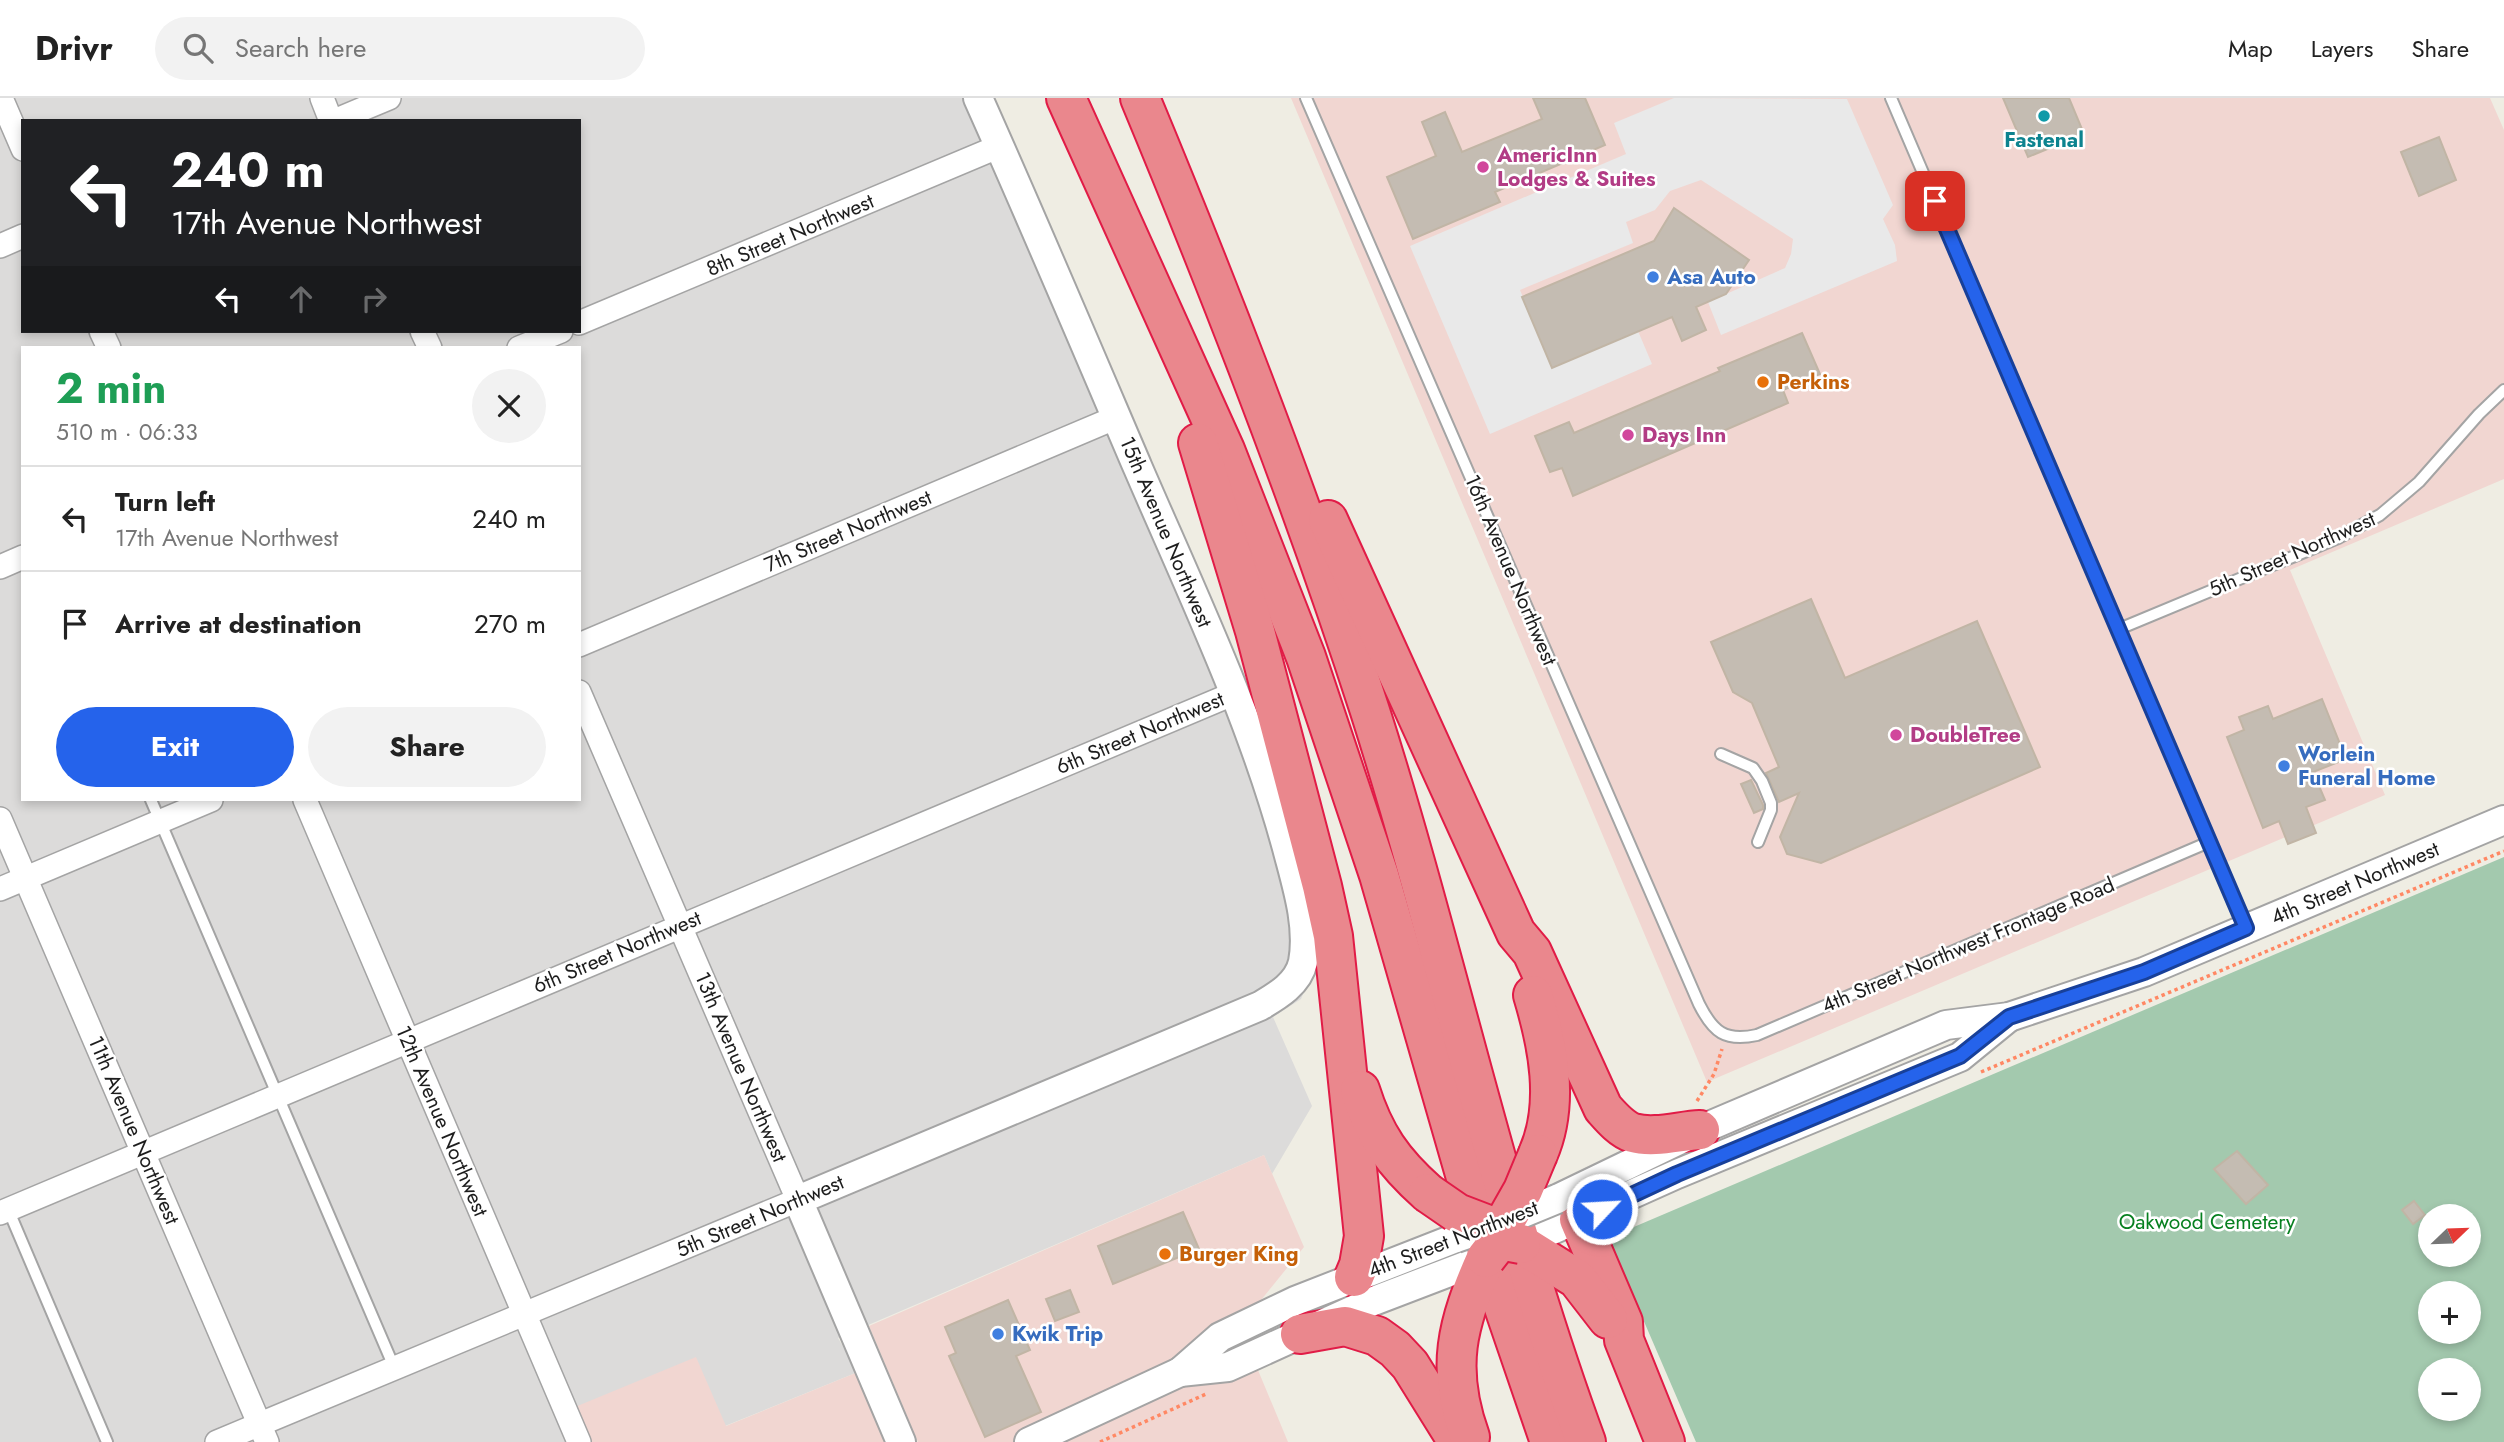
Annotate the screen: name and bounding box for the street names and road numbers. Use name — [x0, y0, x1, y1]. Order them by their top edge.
street label: 8th Street Northwest — [702, 186, 878, 284]
street label: 15th Avenue Northwest — [1112, 432, 1220, 632]
street label: 16th Avenue Northwest — [1457, 470, 1565, 670]
street label: 7th Street Northwest — [760, 482, 936, 580]
street label: 5th Street Northwest — [2204, 504, 2380, 604]
street label: 6th Street Northwest — [1051, 684, 1229, 782]
street label: 4th Street Northwest — [2266, 834, 2444, 932]
street label: 4th Street Northwest Frontage Road — [1817, 870, 2119, 1020]
street label: 6th Street Northwest — [528, 903, 706, 1001]
street label: 13th Avenue Northwest — [687, 967, 795, 1167]
street label: 12th Avenue Northwest — [388, 1021, 496, 1221]
street label: 11th Avenue Northwest — [81, 1031, 187, 1229]
street label: 5th Street Northwest — [671, 1167, 849, 1265]
street label: 4th Street Northwest — [1364, 1193, 1542, 1285]

